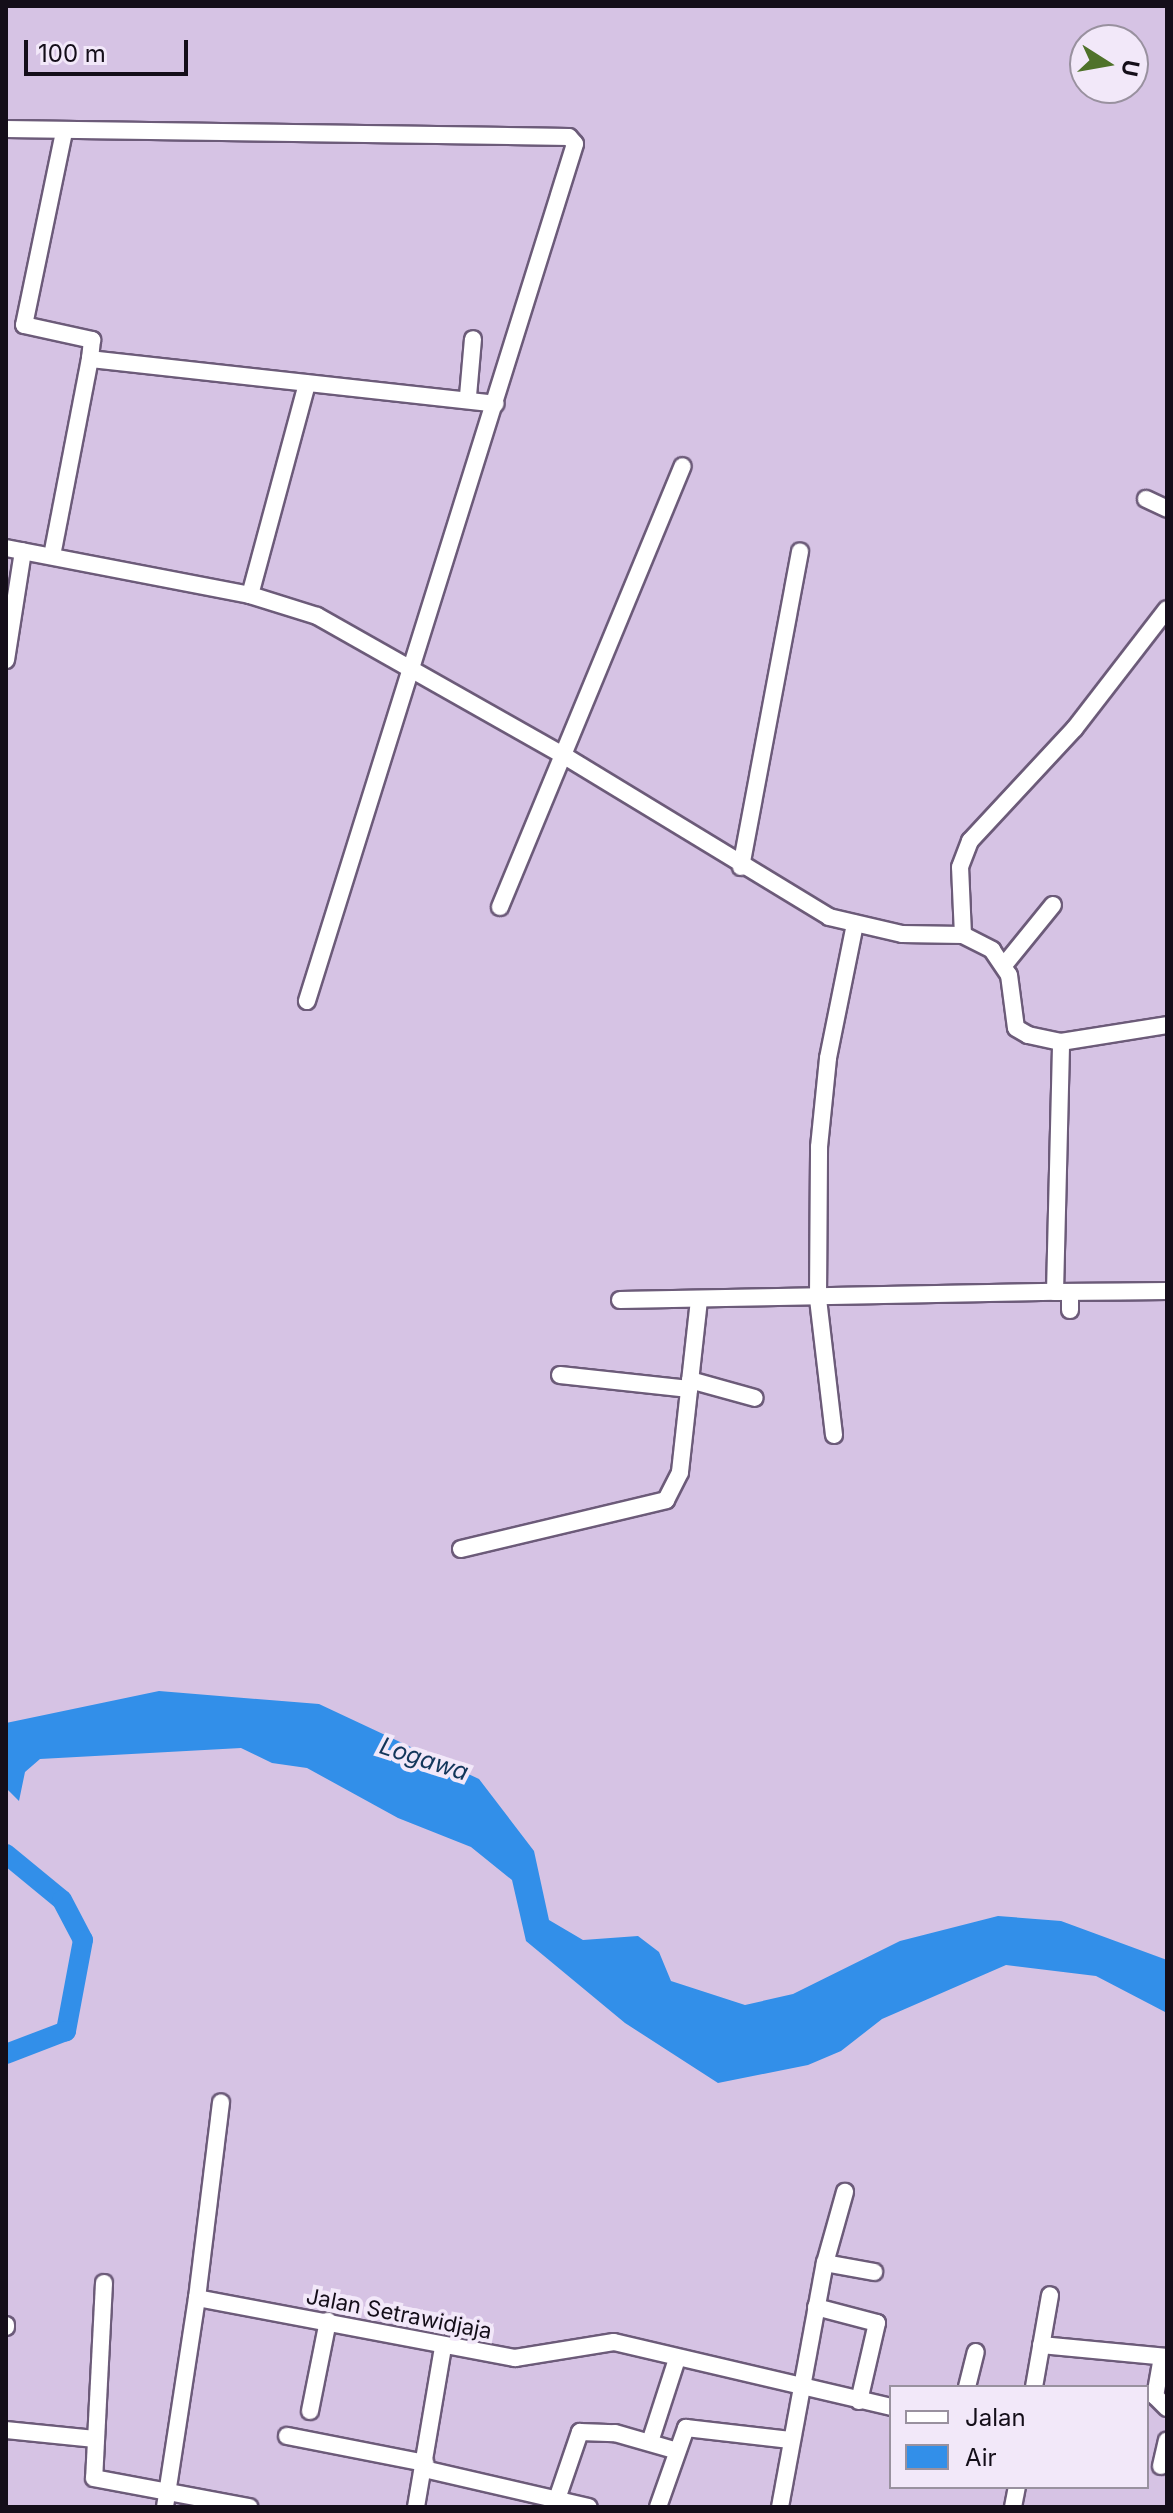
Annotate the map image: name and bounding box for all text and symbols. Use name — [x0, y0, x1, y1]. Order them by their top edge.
scale bar — [28, 24, 192, 74]
north arrow — [1069, 24, 1149, 104]
text: 100 m — [38, 39, 106, 68]
text: U — [1116, 58, 1145, 79]
water label: Logawa — [376, 1731, 472, 1787]
street label: Jalan Setrawidjaja — [304, 2283, 494, 2345]
legend — [889, 2385, 1149, 2489]
text: Jalan — [965, 2403, 1026, 2432]
text: Air — [965, 2443, 997, 2472]

